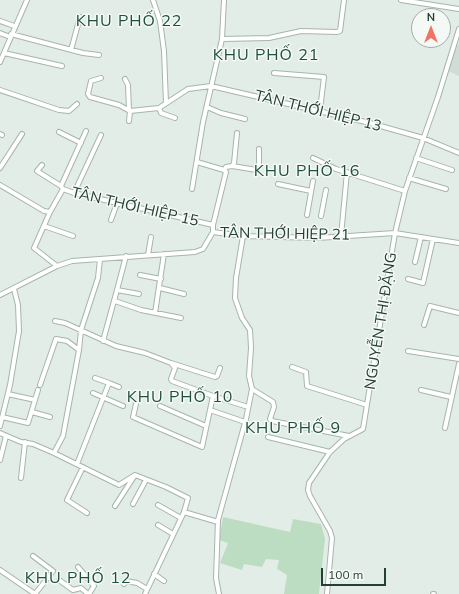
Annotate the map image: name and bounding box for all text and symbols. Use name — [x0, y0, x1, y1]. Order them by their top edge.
north arrow — [411, 8, 451, 48]
text: N — [427, 10, 435, 24]
district label: KHU PHỐ 22 — [76, 11, 182, 31]
district label: KHU PHỐ 21 — [213, 45, 319, 65]
street label: TÂN THỚI HIỆP 13 — [253, 87, 383, 135]
district label: KHU PHỐ 16 — [254, 161, 360, 181]
street label: TÂN THỚI HIỆP 15 — [70, 184, 200, 230]
street label: TÂN THỚI HIỆP 21 — [220, 224, 350, 244]
street label: NGUYỄN THỊ ĐẶNG — [361, 251, 401, 391]
district label: KHU PHỐ 10 — [127, 387, 233, 407]
district label: KHU PHỐ 9 — [245, 418, 341, 438]
scale bar — [323, 560, 388, 586]
text: 100 m — [328, 567, 363, 582]
district label: KHU PHỐ 12 — [25, 568, 131, 588]

